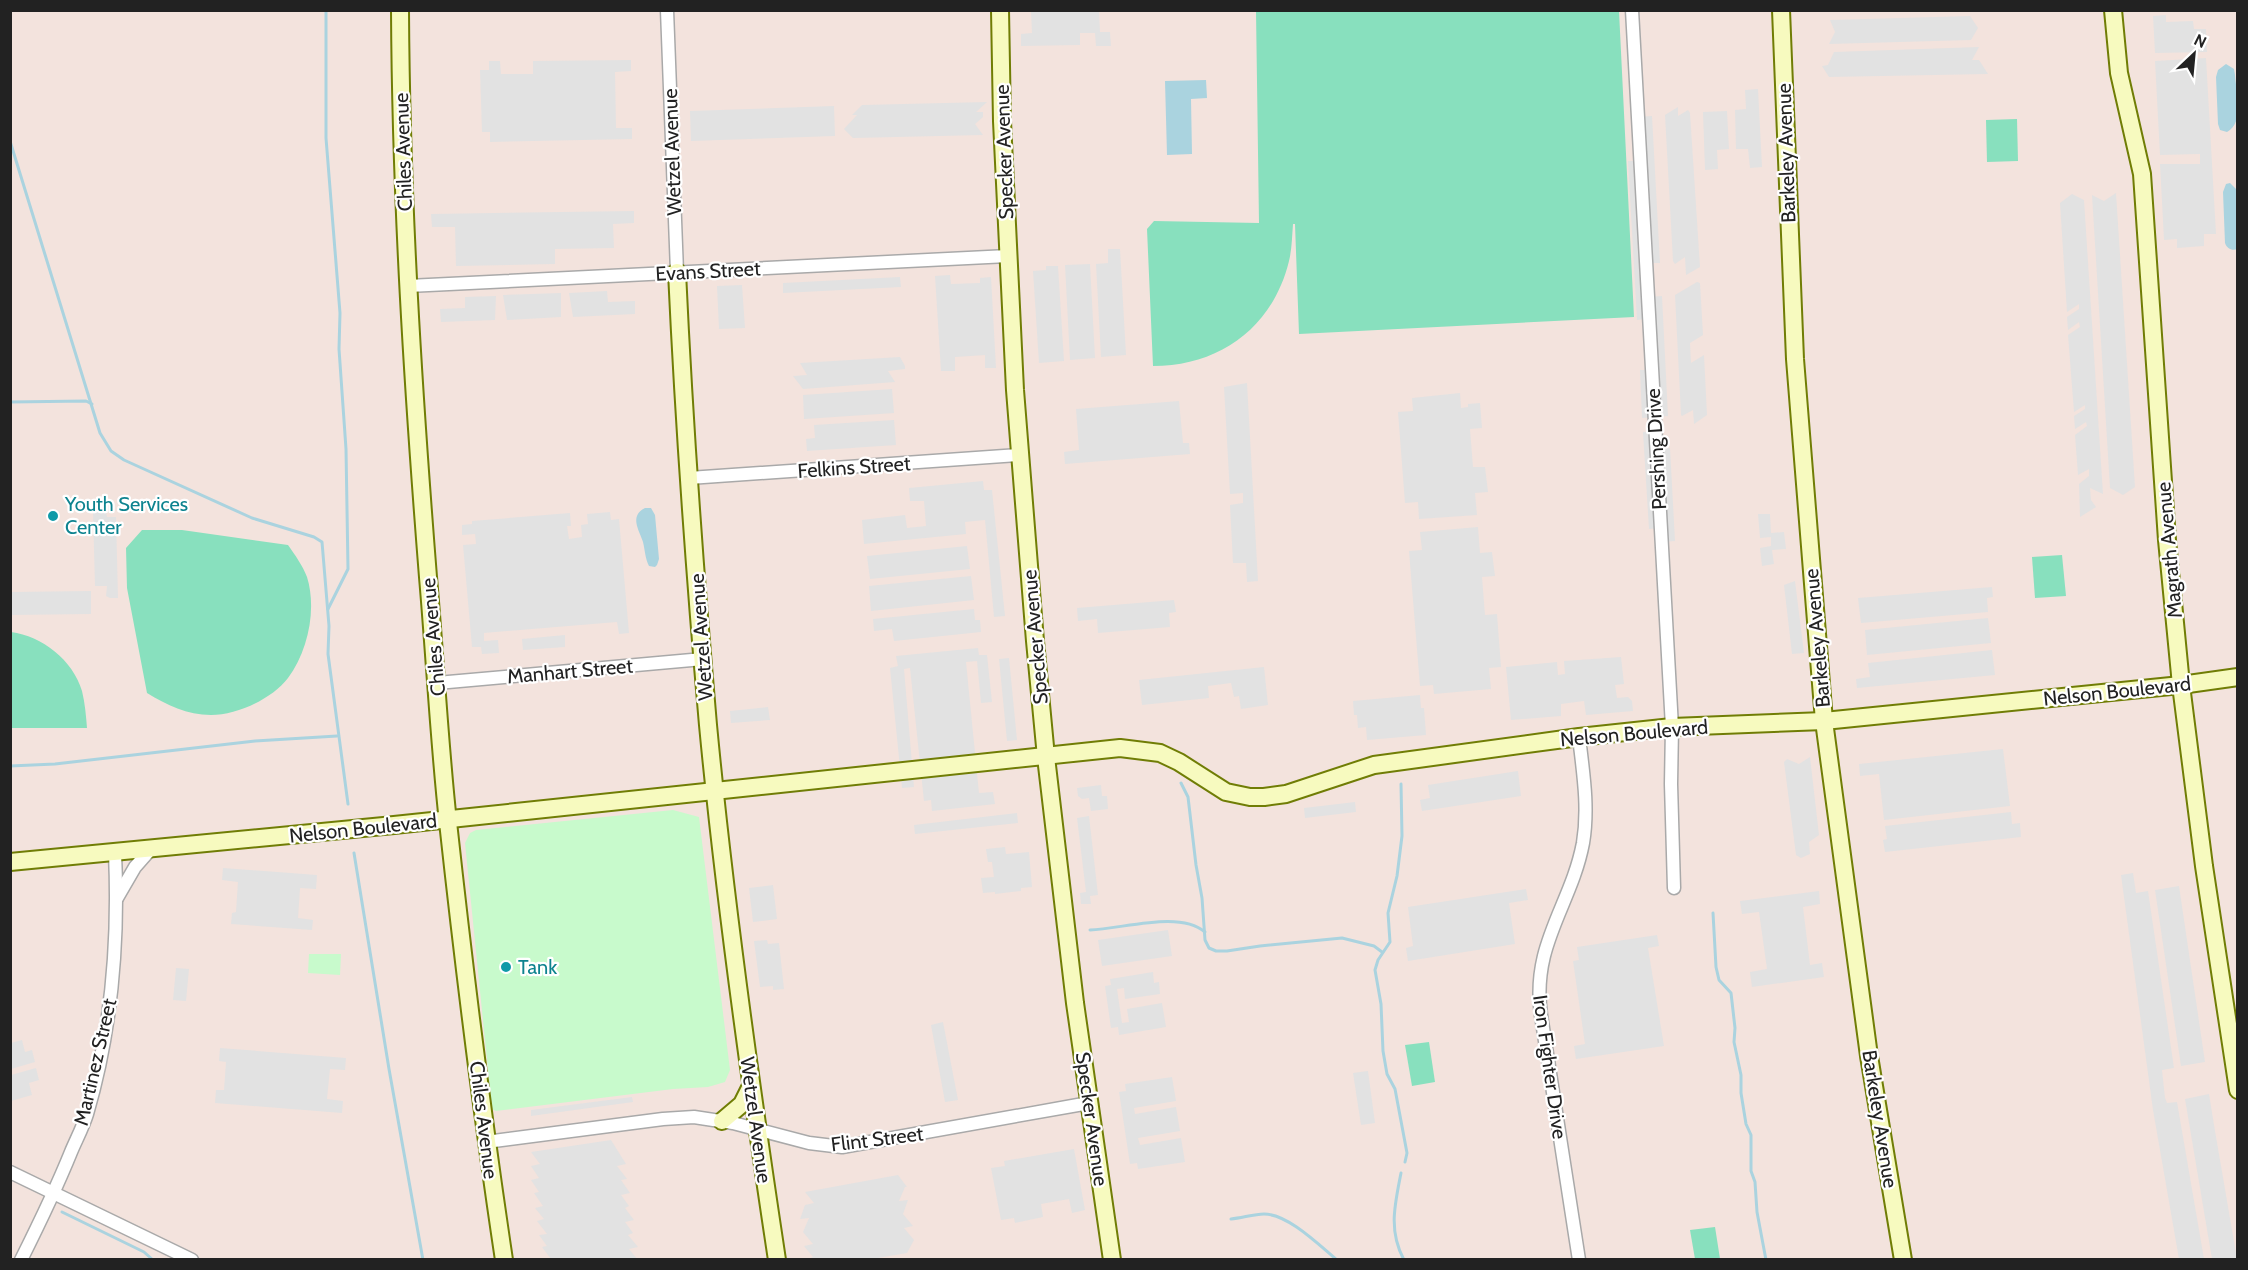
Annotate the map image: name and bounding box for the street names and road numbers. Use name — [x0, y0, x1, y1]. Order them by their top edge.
street label: Barkeley Avenue — [1772, 83, 1800, 223]
street label: Specker Avenue — [990, 84, 1018, 220]
street label: Wetzel Avenue — [658, 88, 686, 216]
street label: Chiles Avenue — [389, 92, 417, 212]
street label: Evans Street — [655, 256, 762, 286]
street label: Pershing Drive — [1641, 388, 1671, 510]
street label: Felkins Street — [797, 451, 912, 483]
street label: Magrath Avenue — [2151, 481, 2187, 619]
street label: Barkeley Avenue — [1799, 568, 1835, 708]
street label: Specker Avenue — [1017, 569, 1053, 705]
street label: Wetzel Avenue — [685, 573, 717, 701]
street label: Chiles Avenue — [416, 577, 450, 697]
street label: Manhart Street — [506, 654, 634, 688]
street label: Nelson Boulevard — [2042, 671, 2192, 711]
street label: Nelson Boulevard — [1559, 715, 1709, 751]
street label: Nelson Boulevard — [288, 808, 438, 848]
street label: Iron Fighter Drive — [1528, 993, 1572, 1141]
street label: Martinez Street — [69, 996, 121, 1128]
street label: Barkeley Avenue — [1857, 1048, 1903, 1190]
street label: Specker Avenue — [1071, 1050, 1113, 1188]
street label: Wetzel Avenue — [735, 1055, 777, 1185]
street label: Chiles Avenue — [465, 1060, 503, 1180]
street label: Flint Street — [829, 1121, 925, 1157]

